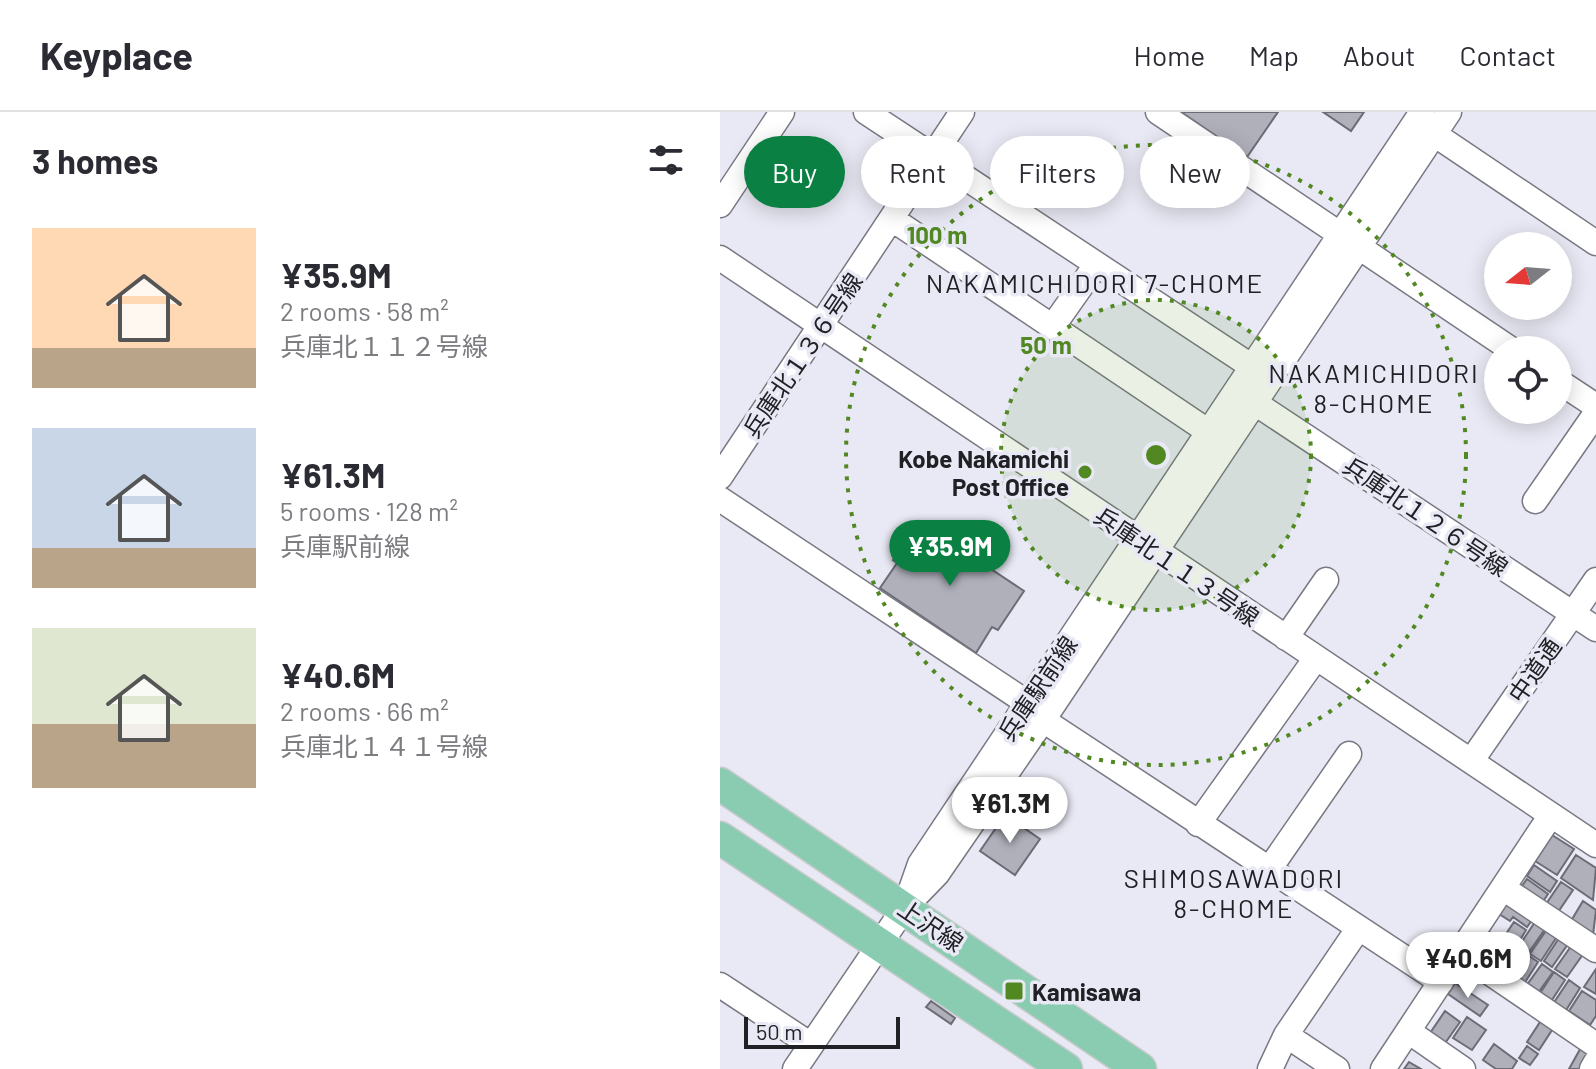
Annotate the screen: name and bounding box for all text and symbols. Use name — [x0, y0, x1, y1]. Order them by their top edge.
text: Keyplace — [40, 32, 193, 78]
text: Home — [1134, 38, 1205, 72]
text: Map — [1249, 38, 1299, 72]
text: About — [1343, 38, 1415, 72]
text: Contact — [1459, 38, 1556, 72]
chip: Buy — [744, 136, 845, 208]
chip: Rent — [861, 136, 974, 208]
chip: Filters — [990, 136, 1124, 208]
chip: New — [1140, 136, 1250, 208]
icon: filters — [644, 138, 688, 182]
text: 3 homes — [32, 140, 158, 181]
text: 100 m — [907, 220, 967, 249]
north arrow — [1484, 232, 1572, 320]
map controls — [1484, 232, 1572, 424]
text: ¥35.9M — [280, 254, 392, 295]
icon: home — [96, 260, 192, 356]
street label: 兵庫北１３６号線 — [736, 267, 868, 443]
district label: NAKAMICHIDORI 7-CHOME — [926, 267, 1264, 298]
text: 2 rooms · 58 m² — [280, 295, 449, 326]
text: 兵庫北１１２号線 — [280, 330, 488, 361]
text: 50 m — [1020, 330, 1072, 359]
button: locate — [1484, 336, 1572, 424]
district label: NAKAMICHIDORI 8-CHOME — [1268, 357, 1480, 418]
centre of rings — [1142, 441, 1170, 469]
place label: Kobe Nakamichi Post Office — [898, 444, 1069, 501]
street label: 兵庫北１２６号線 — [1338, 450, 1514, 582]
text: ¥61.3M — [280, 454, 385, 495]
icon: home — [96, 460, 192, 556]
marker: Kobe Nakamichi Post Office — [1076, 463, 1094, 481]
text: 5 rooms · 128 m² — [280, 495, 458, 526]
street label: 兵庫北１１３号線 — [1089, 500, 1265, 632]
pin: ¥35.9M — [885, 520, 1015, 588]
text: 兵庫駅前線 — [280, 530, 410, 561]
text: ¥35.9M — [907, 530, 993, 561]
street label: 兵庫駅前線 — [991, 630, 1083, 746]
street label: 中道通 — [1501, 632, 1567, 708]
text: ¥40.6M — [280, 654, 395, 695]
icon: home — [96, 660, 192, 756]
text: 2 rooms · 66 m² — [280, 695, 449, 726]
text: 兵庫北１４１号線 — [280, 730, 488, 761]
pin: ¥61.3M — [945, 777, 1075, 845]
text: ¥61.3M — [970, 787, 1050, 818]
district label: SHIMOSAWADORI 8-CHOME — [1124, 862, 1344, 923]
street label: 上沢線 — [893, 893, 969, 957]
pin: ¥40.6M — [1403, 932, 1533, 1000]
text: ¥40.6M — [1424, 942, 1512, 973]
place label: Kamisawa — [1032, 977, 1141, 1006]
marker: Kamisawa — [1003, 980, 1025, 1002]
scale bar — [744, 1013, 900, 1049]
text: 50 m — [756, 1018, 802, 1044]

